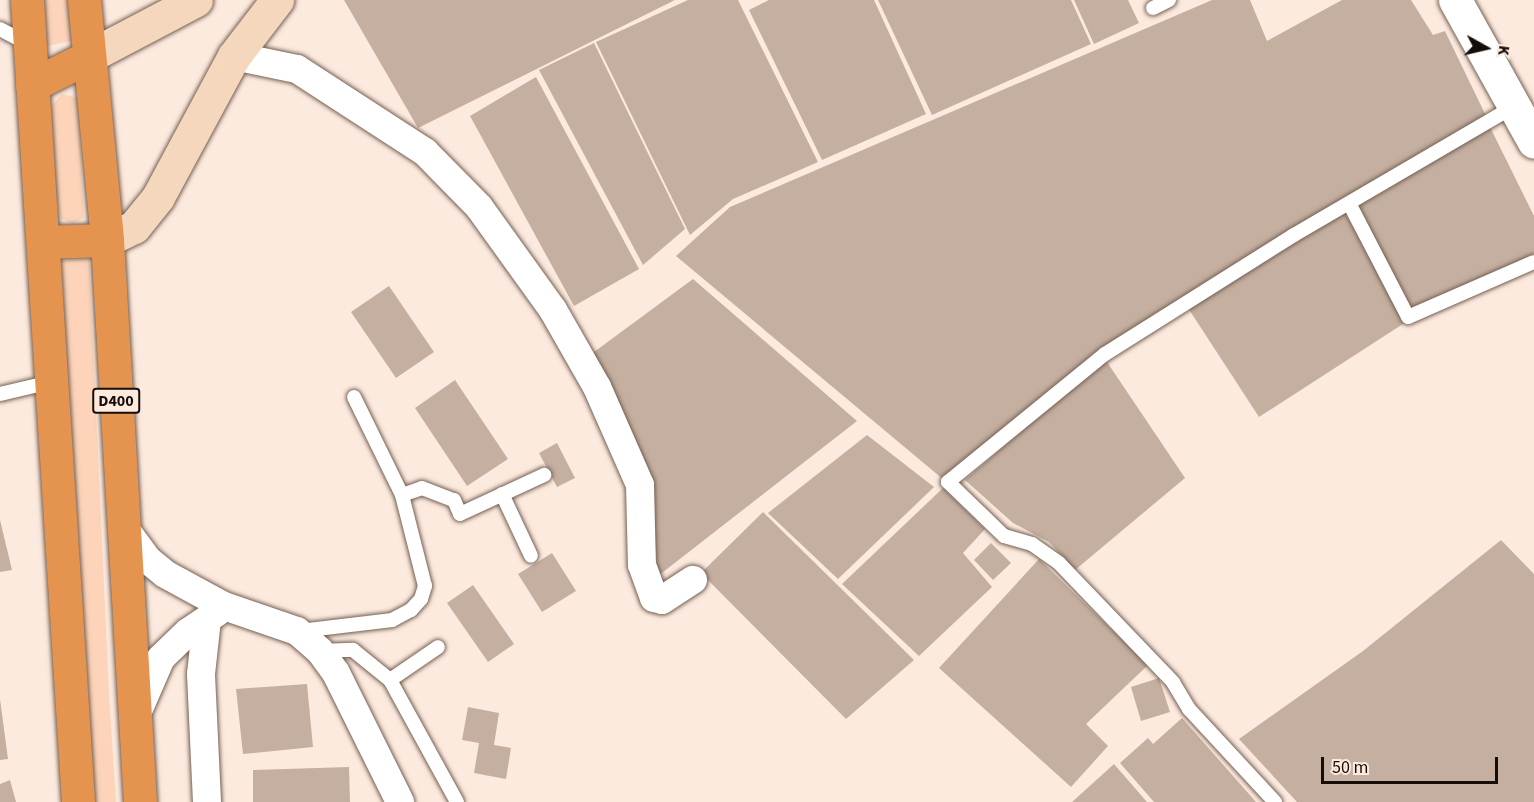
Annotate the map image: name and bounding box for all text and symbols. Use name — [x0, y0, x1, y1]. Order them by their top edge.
north arrow — [1456, 18, 1516, 78]
text: K — [1492, 44, 1515, 57]
road number: D400 — [92, 388, 140, 414]
scale bar — [1324, 745, 1501, 783]
text: 50 m — [1332, 755, 1368, 780]

